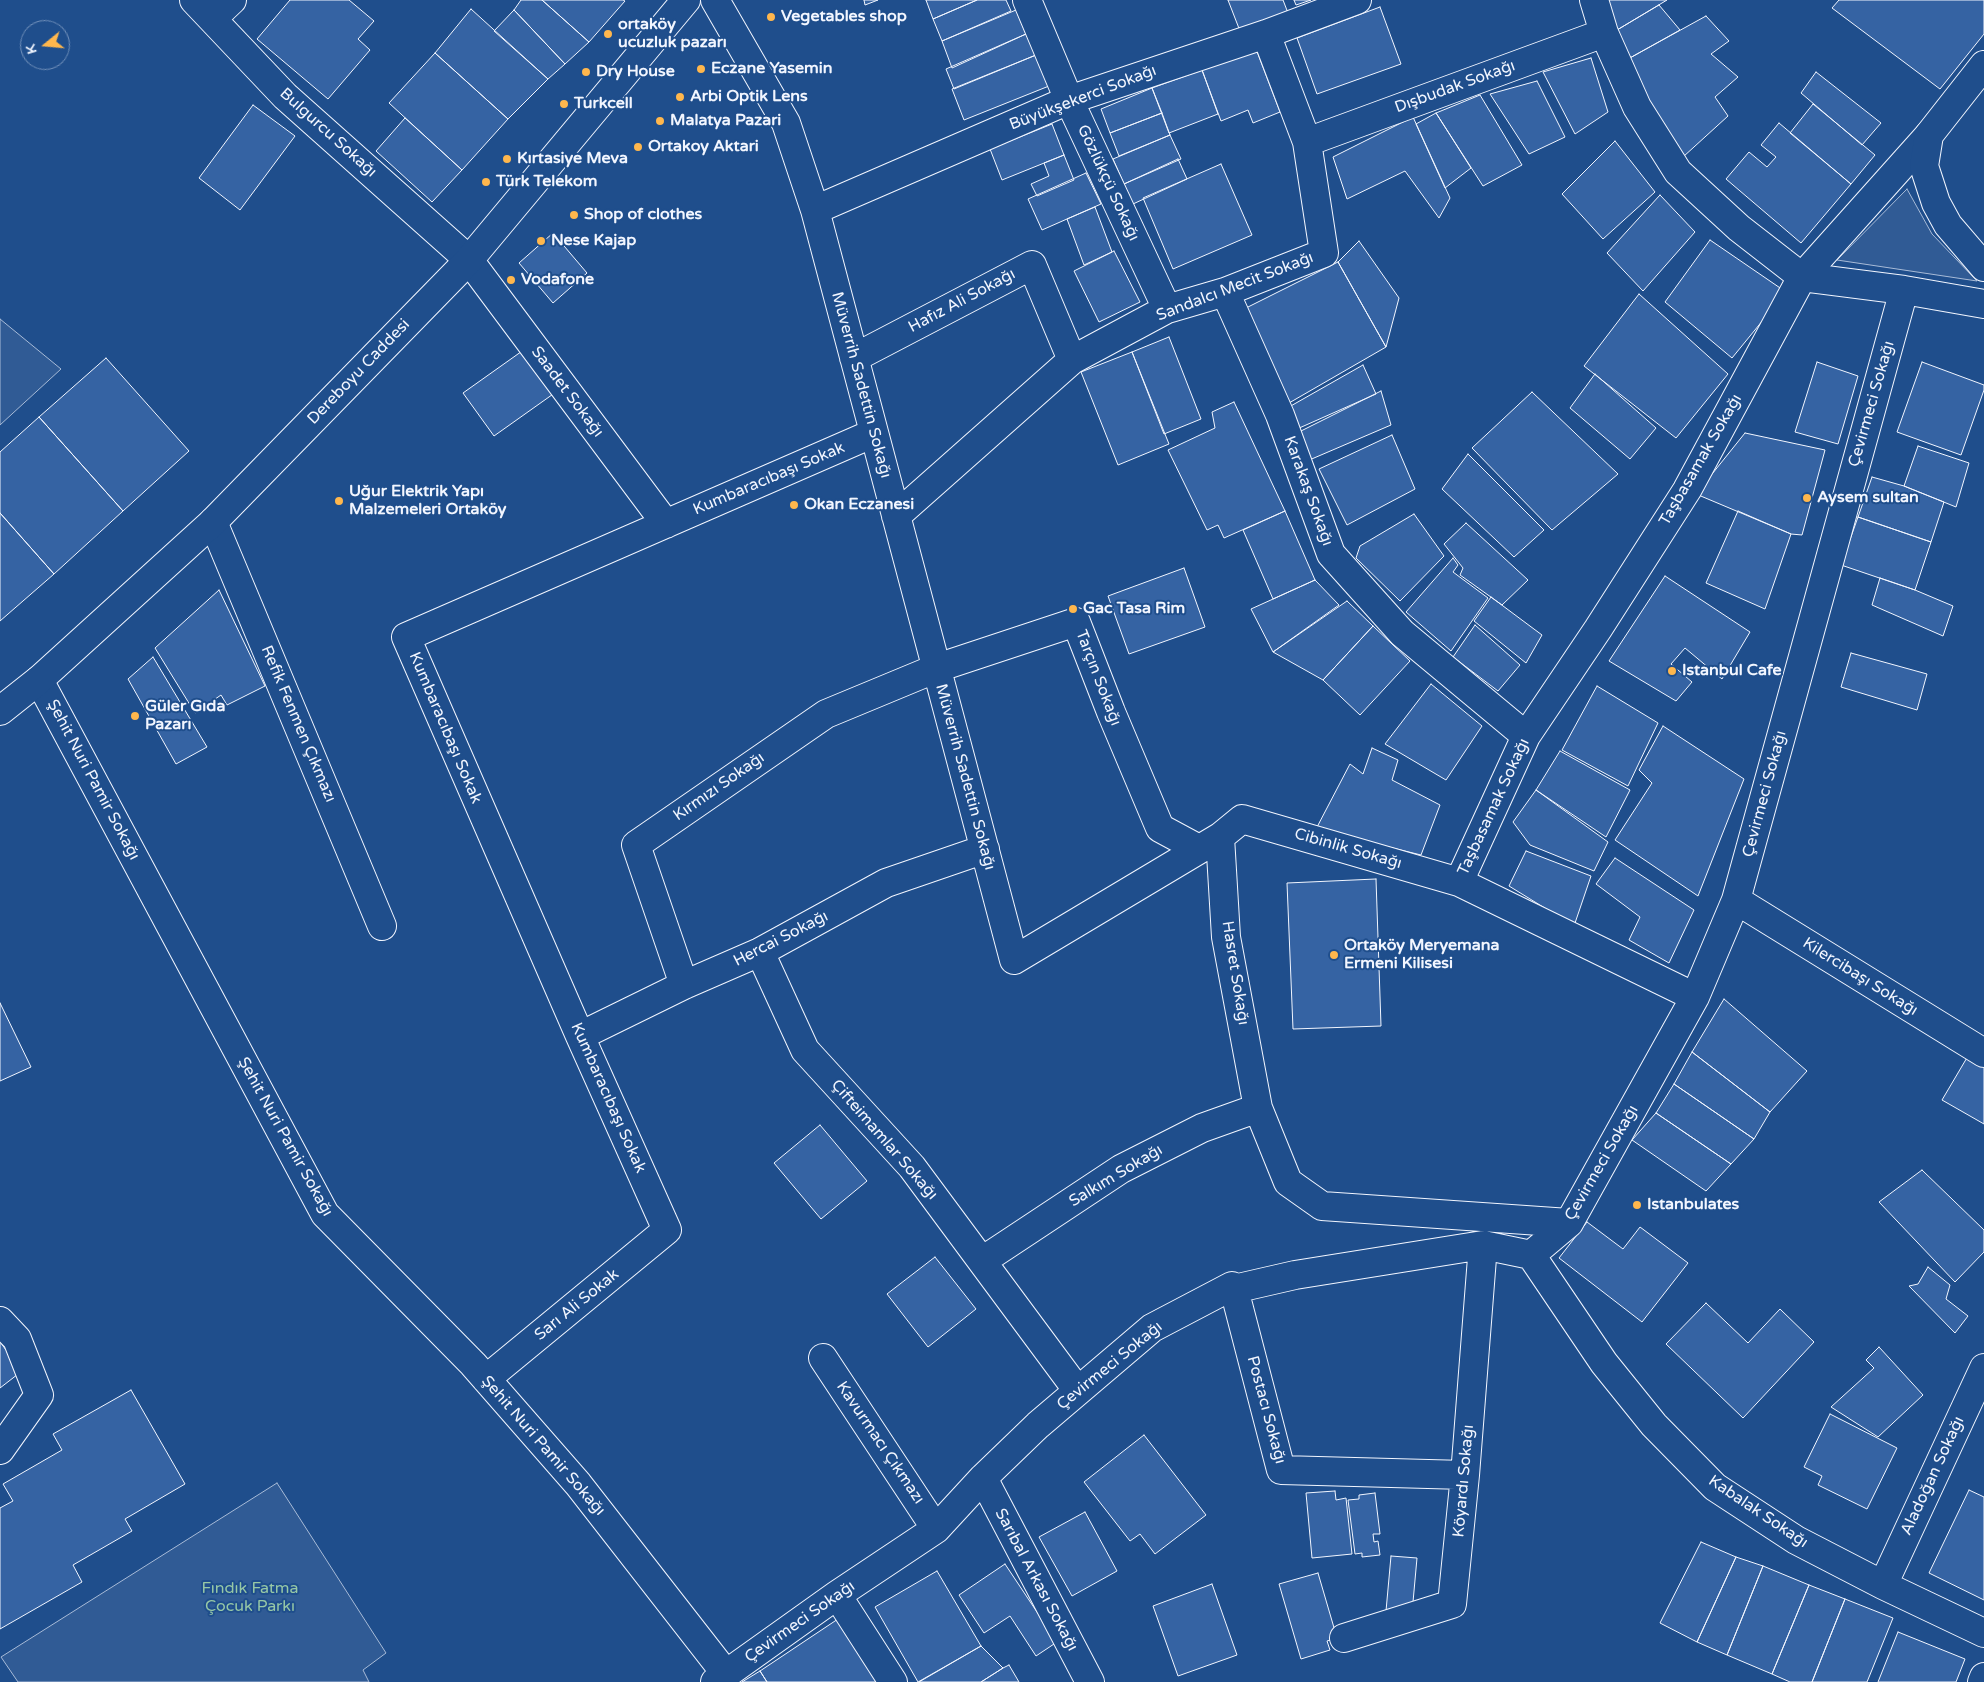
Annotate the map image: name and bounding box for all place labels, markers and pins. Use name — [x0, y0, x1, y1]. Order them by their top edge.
place label: Vegetables shop — [781, 7, 907, 27]
marker: Vegetables shop — [765, 11, 777, 23]
place label: ortaköy ucuzluk pazarı — [618, 15, 727, 53]
marker: ortaköy ucuzluk pazarı — [602, 28, 614, 40]
place label: Eczane Yasemin — [711, 59, 833, 79]
place label: Dry House — [596, 62, 675, 82]
marker: Eczane Yasemin — [695, 63, 707, 75]
marker: Dry House — [580, 66, 592, 78]
place label: Arbi Optik Lens — [690, 87, 808, 107]
marker: Arbi Optik Lens — [674, 91, 686, 103]
place label: Turkcell — [574, 94, 633, 114]
marker: Turkcell — [558, 98, 570, 110]
place label: Malatya Pazari — [670, 111, 781, 131]
marker: Malatya Pazari — [654, 115, 666, 127]
place label: Ortakoy Aktari — [648, 137, 759, 157]
marker: Ortakoy Aktari — [632, 141, 644, 153]
place label: Kırtasiye Meva — [517, 149, 628, 169]
marker: Kırtasiye Meva — [501, 153, 513, 165]
place label: Türk Telekom — [496, 172, 597, 192]
marker: Türk Telekom — [480, 176, 492, 188]
place label: Shop of clothes — [584, 205, 702, 225]
marker: Shop of clothes — [568, 209, 580, 221]
place label: Nese Kajap — [551, 231, 636, 251]
marker: Nese Kajap — [535, 235, 547, 247]
place label: Vodafone — [521, 270, 594, 290]
marker: Vodafone — [505, 274, 517, 286]
place label: Uğur Elektrik Yapı Malzemeleri Ortaköy — [349, 482, 506, 520]
place label: Aysem sultan — [1817, 488, 1919, 508]
marker: Aysem sultan — [1801, 492, 1813, 504]
marker: Uğur Elektrik Yapı Malzemeleri Ortaköy — [333, 495, 345, 507]
place label: Okan Eczanesi — [804, 495, 914, 515]
marker: Okan Eczanesi — [788, 499, 800, 511]
place label: Gac Tasa Rim — [1083, 599, 1185, 619]
marker: Gac Tasa Rim — [1067, 603, 1079, 615]
place label: Istanbul Cafe — [1682, 661, 1781, 681]
marker: Istanbul Cafe — [1666, 665, 1678, 677]
place label: Güler Gıda Pazarı — [145, 697, 225, 735]
marker: Güler Gıda Pazarı — [129, 710, 141, 722]
place label: Ortaköy Meryemana Ermeni Kilisesi — [1344, 936, 1499, 974]
marker: Ortaköy Meryemana Ermeni Kilisesi — [1328, 949, 1340, 961]
place label: Istanbulates — [1647, 1195, 1739, 1215]
marker: Istanbulates — [1631, 1199, 1643, 1211]

